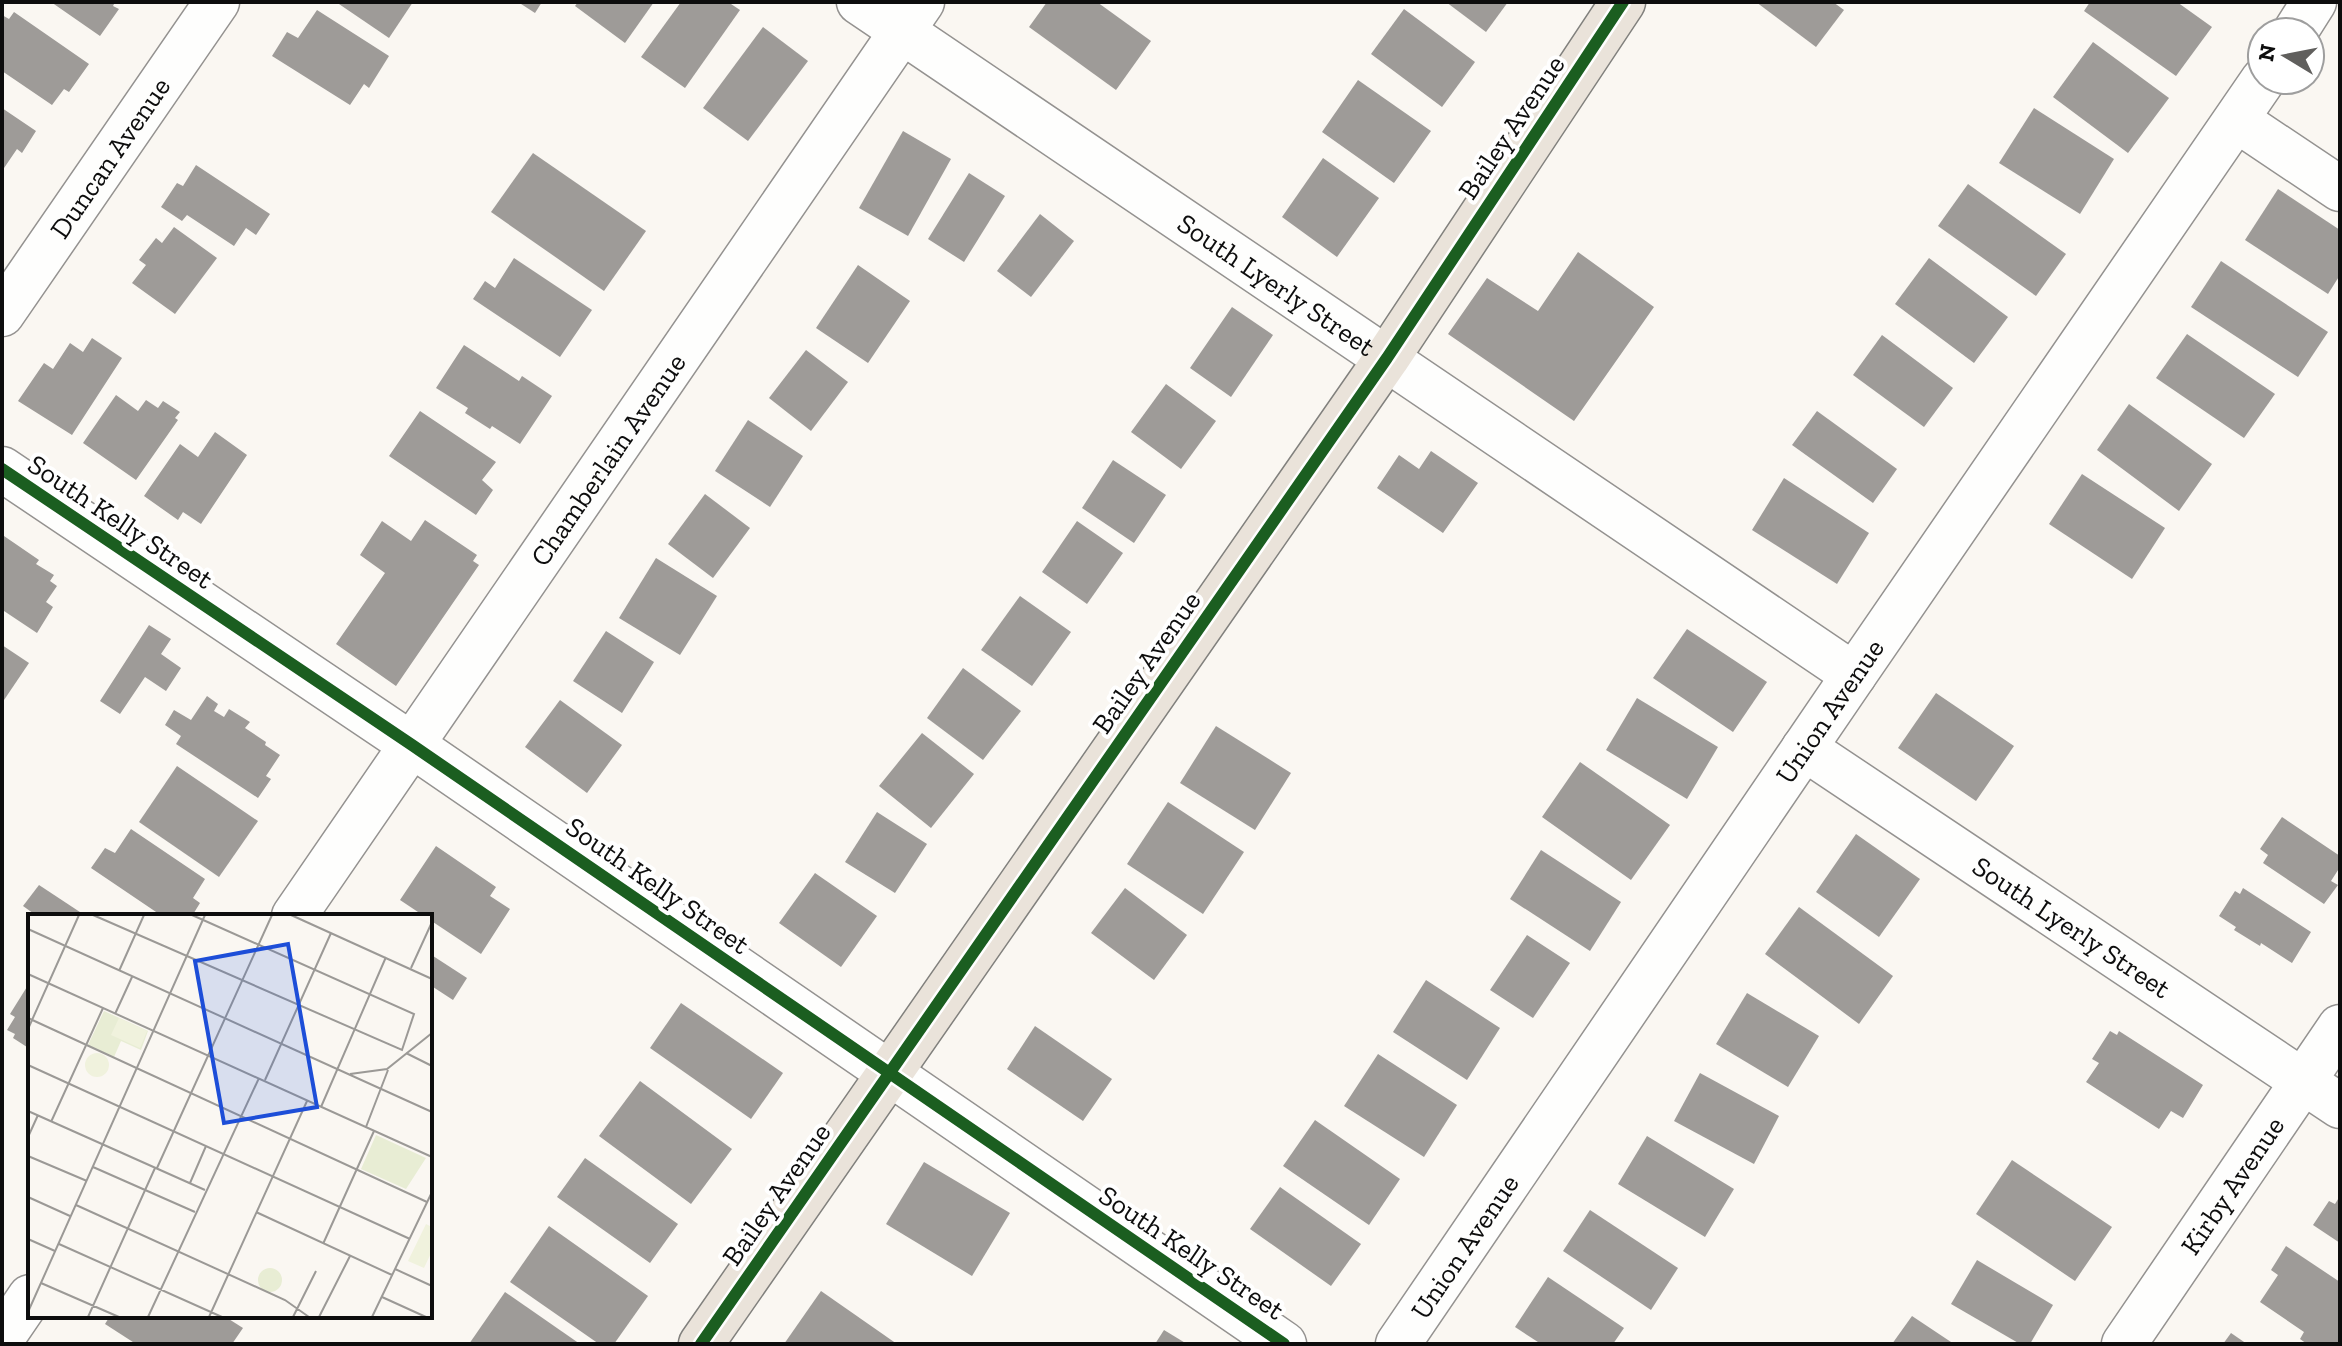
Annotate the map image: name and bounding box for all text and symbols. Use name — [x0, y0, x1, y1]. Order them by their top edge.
north arrow — [2246, 16, 2326, 96]
text: N — [2252, 42, 2282, 63]
street label: Bailey Avenue — [1451, 49, 1572, 205]
street label: Duncan Avenue — [43, 71, 177, 245]
street label: South Lyerly Street — [1171, 206, 1382, 363]
street label: Chamberlain Avenue — [524, 347, 693, 572]
street label: South Kelly Street — [22, 447, 220, 596]
street label: Bailey Avenue — [1085, 585, 1208, 740]
street label: Union Avenue — [1769, 633, 1891, 790]
street label: South Kelly Street — [560, 810, 756, 961]
street label: South Lyerly Street — [1966, 849, 2177, 1005]
inset map — [28, 914, 432, 1318]
street label: Kirby Avenue — [2174, 1110, 2291, 1261]
street label: Bailey Avenue — [715, 1117, 838, 1272]
street label: Union Avenue — [1404, 1168, 1526, 1325]
street label: South Kelly Street — [1093, 1178, 1291, 1327]

